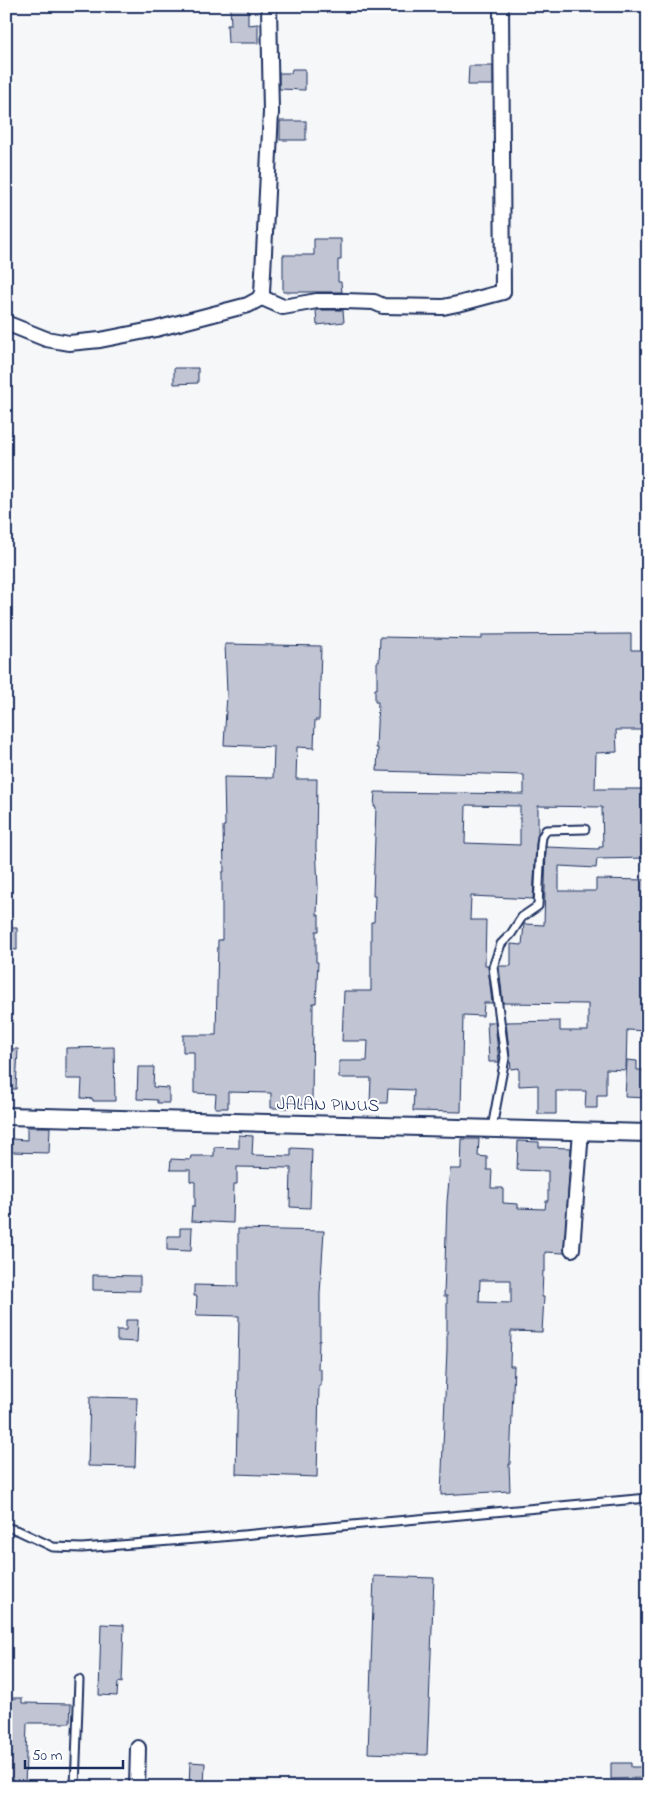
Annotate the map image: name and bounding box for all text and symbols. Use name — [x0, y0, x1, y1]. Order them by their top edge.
street label: JALAN PINUS — [276, 1092, 380, 1120]
scale bar — [25, 1738, 122, 1770]
text: 50 m — [32, 1745, 63, 1767]

